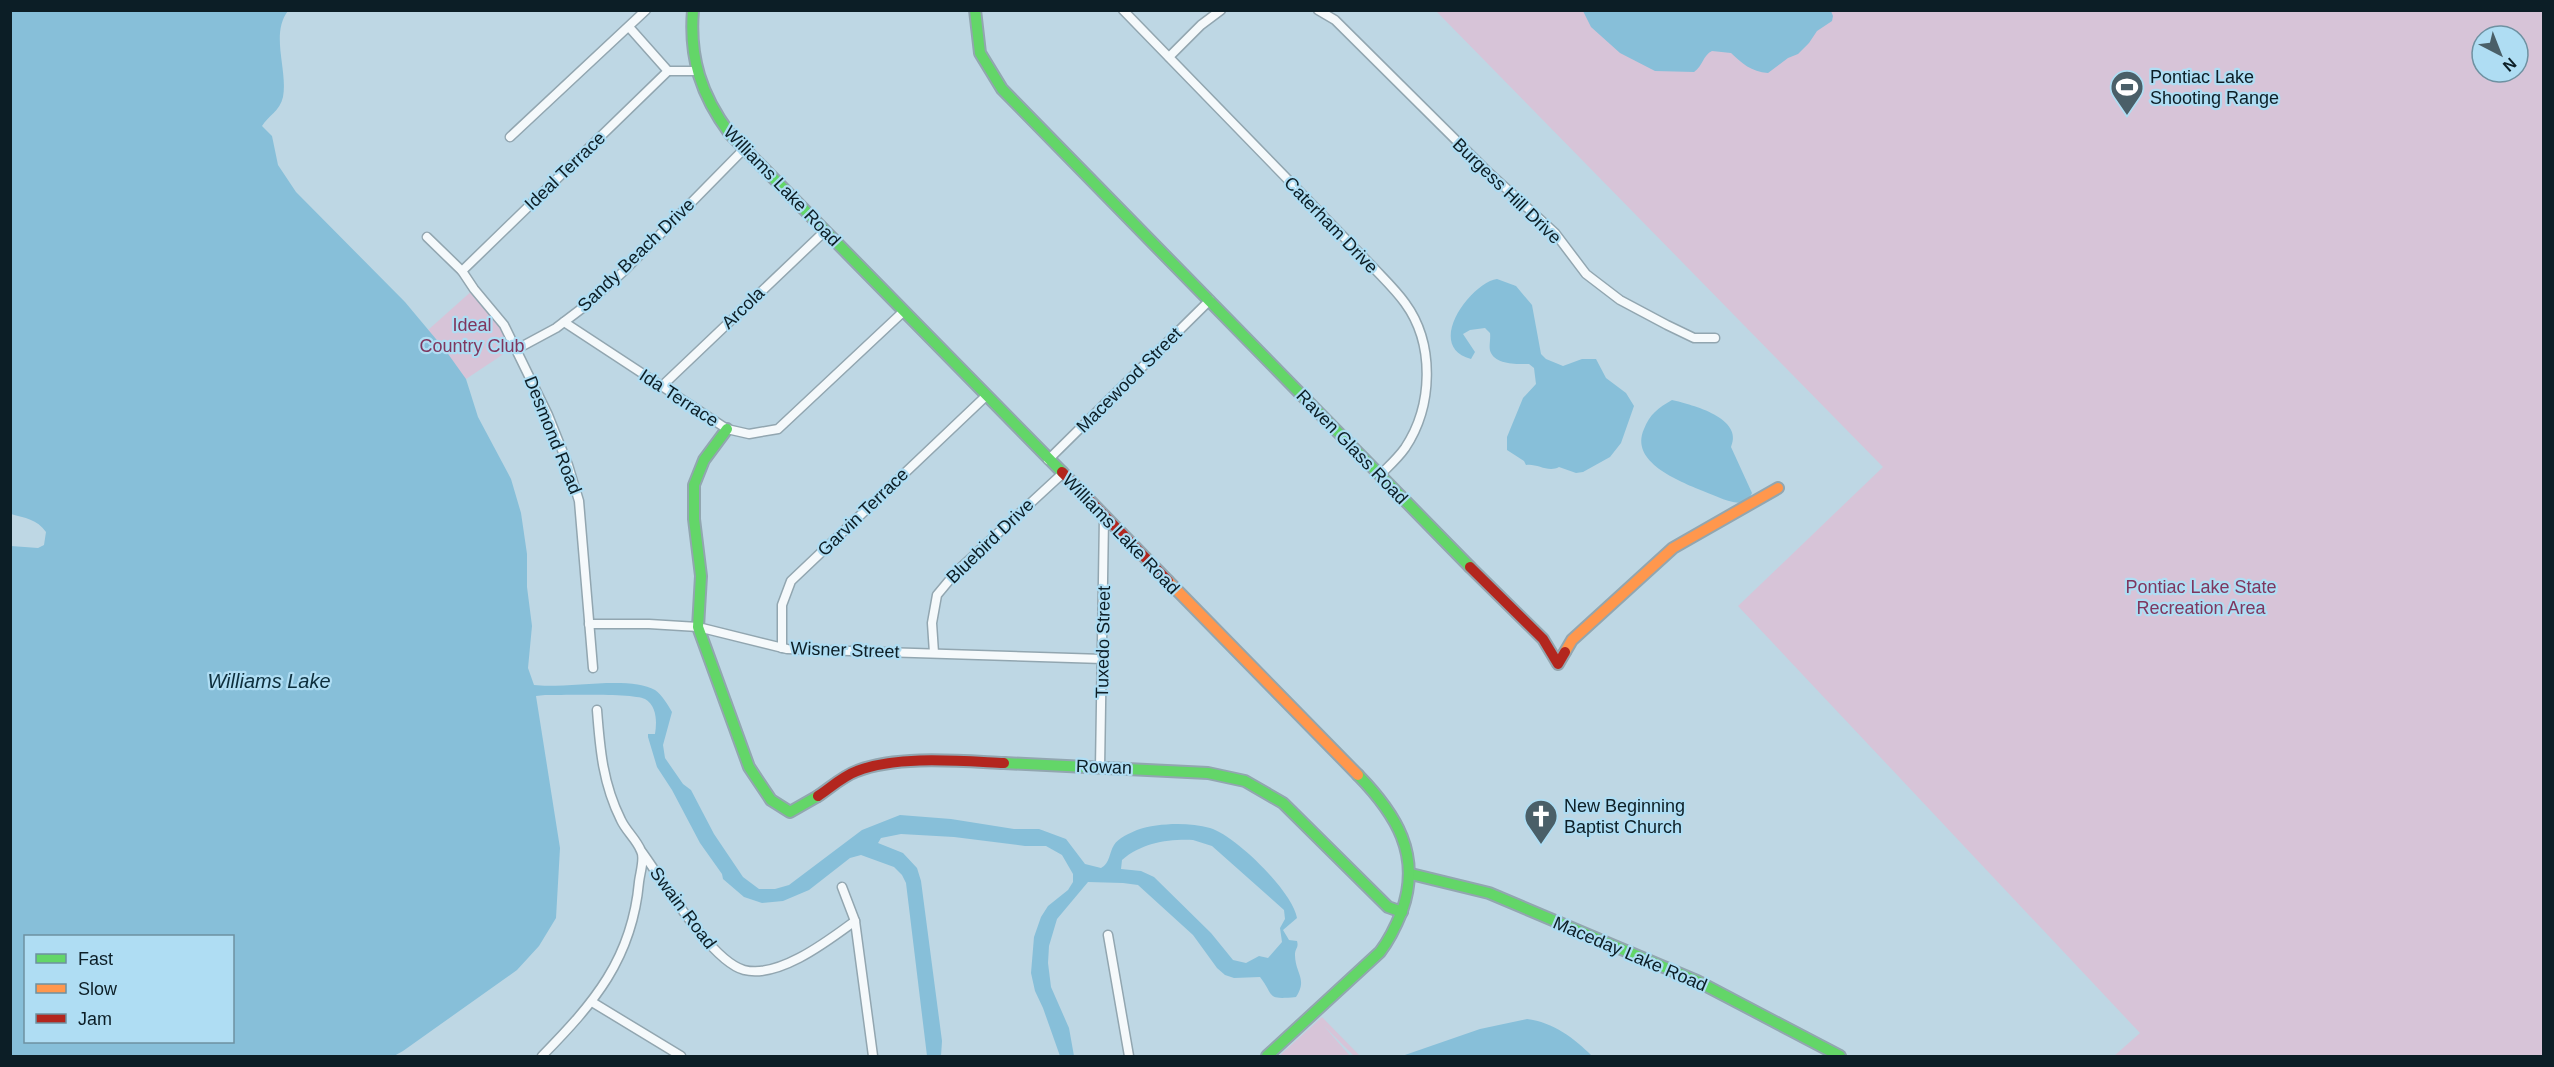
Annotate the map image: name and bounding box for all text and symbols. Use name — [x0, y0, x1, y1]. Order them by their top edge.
north arrow — [2470, 24, 2530, 84]
text: N — [2500, 55, 2520, 75]
place label: Pontiac Lake Shooting Range — [2150, 67, 2279, 108]
sports icon: Pontiac Lake Shooting Range — [2109, 69, 2145, 116]
street label: Williams Lake Road — [720, 122, 844, 250]
street label: Ideal Terrace — [521, 128, 609, 214]
street label: Burgess Hill Drive — [1449, 134, 1565, 248]
street label: Caterham Drive — [1280, 173, 1382, 277]
street label: Sandy Beach Drive — [574, 194, 698, 316]
street label: Arcola — [718, 282, 769, 333]
park label: Ideal Country Club — [419, 315, 525, 356]
street label: Macewood Street — [1072, 323, 1186, 437]
street label: Ida Terrace — [636, 365, 722, 431]
street label: Desmond Road — [520, 373, 586, 497]
street label: Raven Glass Road — [1292, 386, 1412, 508]
street label: Garvin Terrace — [814, 464, 912, 560]
street label: Williams Lake Road — [1059, 470, 1183, 598]
street label: Bluebird Drive — [942, 495, 1038, 587]
park label: Pontiac Lake State Recreation Area — [2125, 577, 2277, 618]
street label: Tuxedo Street — [1092, 586, 1114, 698]
street label: Wisner Street — [790, 638, 900, 662]
water label: Williams Lake — [207, 670, 331, 692]
street label: Rowan — [1076, 756, 1132, 778]
place label: New Beginning Baptist Church — [1564, 796, 1685, 837]
church icon: New Beginning Baptist Church — [1523, 798, 1559, 845]
street label: Swain Road — [646, 863, 720, 953]
street label: Maceday Lake Road — [1550, 913, 1710, 995]
legend — [24, 935, 234, 1043]
text: Fast — [78, 949, 113, 969]
text: Slow — [78, 979, 118, 999]
text: Jam — [78, 1009, 112, 1029]

